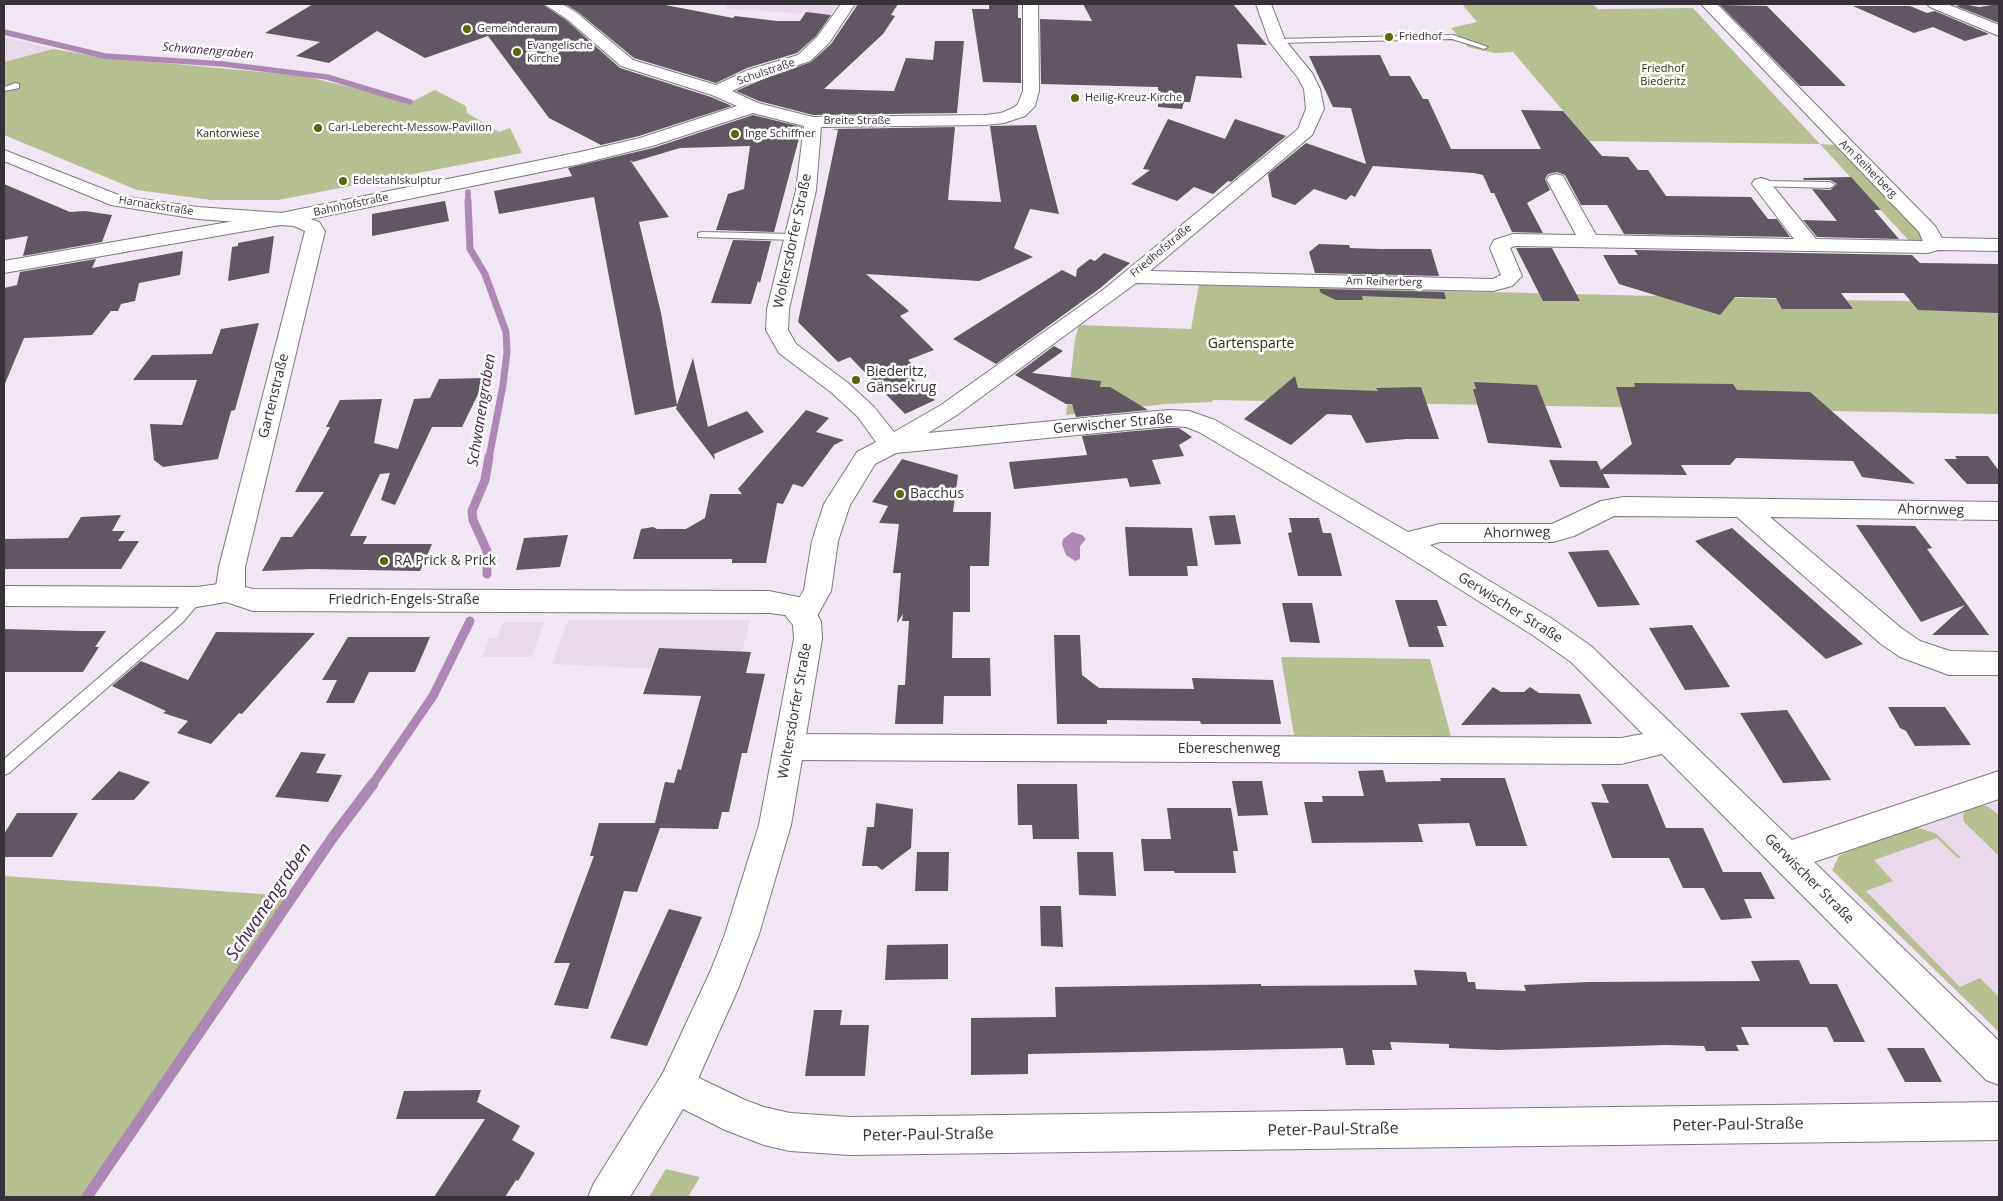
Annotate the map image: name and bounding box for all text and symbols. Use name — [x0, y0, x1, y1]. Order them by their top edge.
place label: Gemeinderaum — [477, 22, 558, 36]
marker: Gemeinderaum — [461, 23, 473, 35]
place label: Friedhof — [1399, 30, 1442, 44]
marker: Friedhof — [1383, 31, 1395, 43]
place label: Evangelische Kirche — [527, 39, 593, 65]
water label: Schwanengraben — [162, 40, 254, 62]
marker: Evangelische Kirche — [511, 46, 523, 58]
street label: Schulstraße — [735, 56, 797, 88]
park label: Friedhof Biederitz — [1640, 62, 1686, 88]
place label: Heilig-Kreuz-Kirche — [1085, 91, 1182, 105]
marker: Heilig-Kreuz-Kirche — [1069, 92, 1081, 104]
street label: Breite Straße — [823, 114, 891, 128]
place label: Carl-Leberecht-Messow-Pavillon — [328, 121, 492, 135]
marker: Carl-Leberecht-Messow-Pavillon — [312, 122, 324, 134]
park label: Kantorwiese — [196, 127, 260, 141]
place label: Inge Schiffner — [745, 127, 815, 141]
marker: Inge Schiffner — [729, 128, 741, 140]
street label: Am Reiherberg — [1836, 137, 1900, 201]
street label: Woltersdorfer Straße — [770, 172, 816, 310]
place label: Edelstahlskulptur — [353, 174, 442, 188]
marker: Edelstahlskulptur — [337, 175, 349, 187]
street label: Bahnhofstraße — [312, 191, 390, 219]
street label: Harnackstraße — [118, 194, 194, 218]
street label: Friedhofstraße — [1128, 222, 1194, 280]
street label: Am Reiherberg — [1346, 275, 1422, 289]
park label: Gartensparte — [1208, 336, 1294, 352]
street label: Gartenstraße — [255, 352, 293, 440]
water label: Schwanengraben — [464, 352, 500, 468]
place label: Biederitz, Gänsekrug — [866, 364, 936, 397]
marker: Biederitz, Gänsekrug — [850, 374, 862, 386]
street label: Gerwischer Straße — [1052, 410, 1174, 438]
place label: Bacchus — [910, 486, 964, 502]
marker: Bacchus — [894, 488, 906, 500]
street label: Ahornweg — [1898, 501, 1964, 519]
street label: Ahornweg — [1484, 524, 1550, 542]
place label: RA Prick & Prick — [394, 553, 496, 569]
marker: RA Prick & Prick — [378, 555, 390, 567]
street label: Gerwischer Straße — [1455, 569, 1565, 647]
street label: Friedrich-Engels-Straße — [328, 592, 480, 608]
street label: Woltersdorfer Straße — [775, 642, 815, 780]
street label: Ebereschenweg — [1178, 741, 1280, 757]
street label: Gerwischer Straße — [1761, 831, 1857, 927]
water label: Schwanengraben — [222, 839, 316, 965]
street label: Peter-Paul-Straße — [1672, 1114, 1804, 1136]
street label: Peter-Paul-Straße — [1267, 1119, 1399, 1141]
street label: Peter-Paul-Straße — [862, 1124, 994, 1146]

